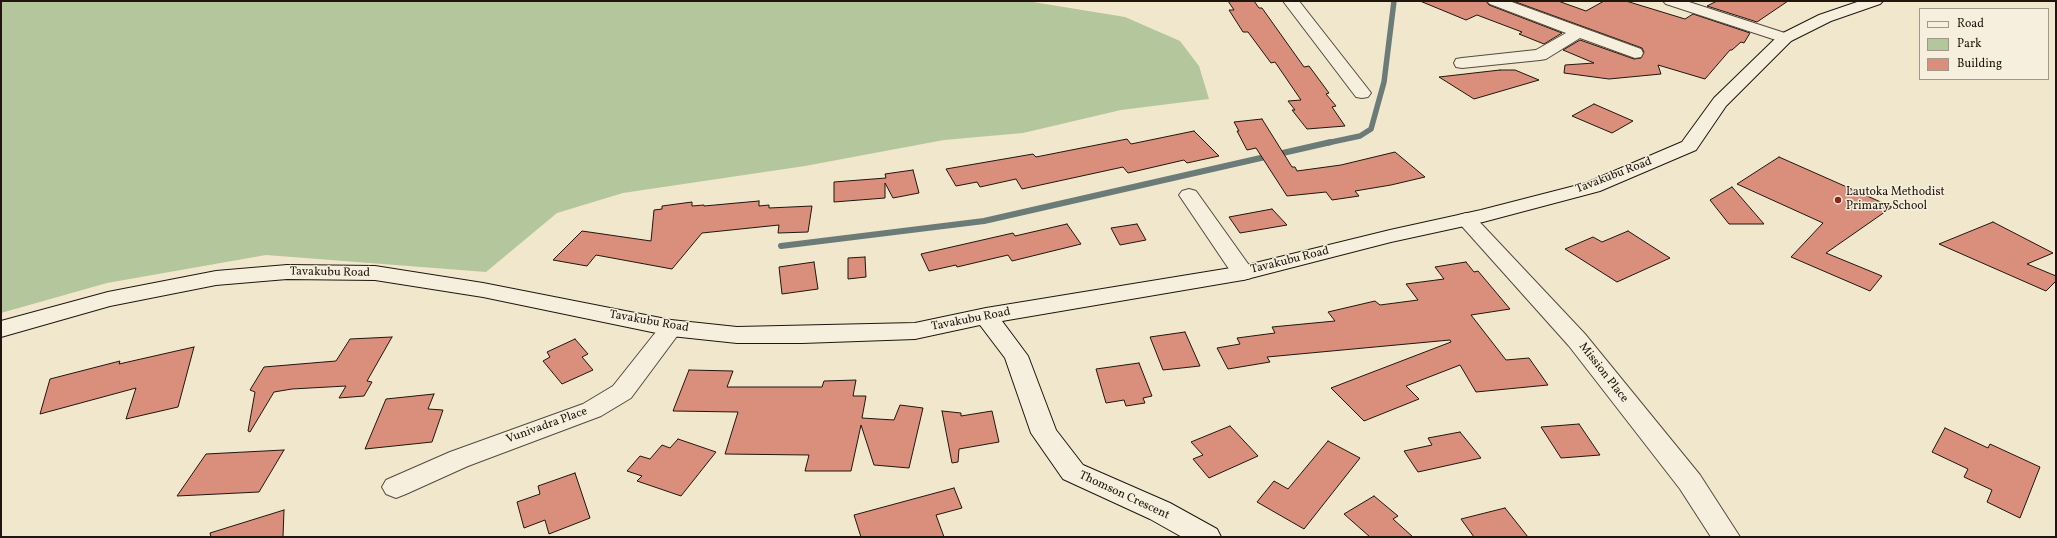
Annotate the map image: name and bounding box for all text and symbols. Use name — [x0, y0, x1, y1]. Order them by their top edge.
legend — [1919, 8, 2049, 80]
text: Road — [1957, 16, 1984, 32]
text: Park — [1957, 36, 1982, 52]
text: Building — [1957, 56, 2002, 72]
street label: Tavakubu Road — [1574, 155, 1654, 197]
place label: Lautoka Methodist Primary School — [1846, 186, 1945, 214]
marker: Lautoka Methodist Primary School — [1833, 195, 1843, 205]
street label: Tavakubu Road — [1249, 244, 1331, 278]
street label: Tavakubu Road — [290, 265, 370, 281]
street label: Tavakubu Road — [930, 305, 1012, 335]
street label: Tavakubu Road — [608, 308, 690, 336]
street label: Mission Place — [1575, 340, 1631, 406]
street label: Vunivadra Place — [504, 405, 590, 447]
street label: Thomson Crescent — [1076, 469, 1172, 523]

